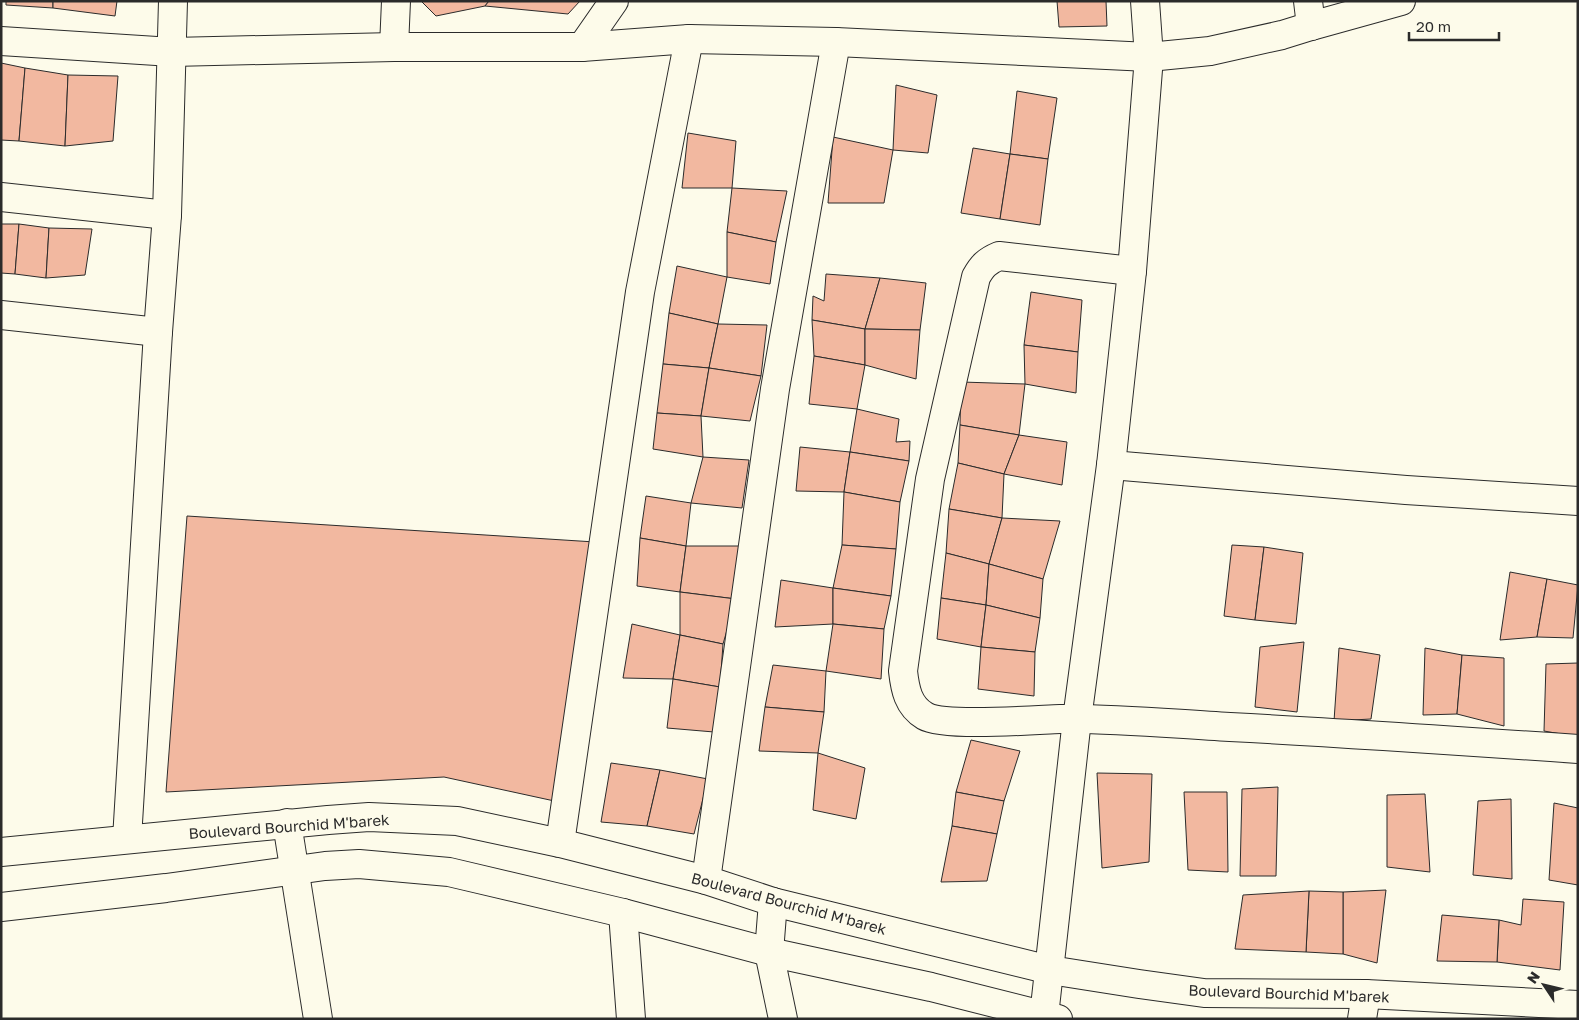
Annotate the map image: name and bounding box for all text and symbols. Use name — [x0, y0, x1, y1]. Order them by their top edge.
scale bar — [1409, 10, 1499, 42]
text: 20 m — [1416, 17, 1451, 35]
street label: Boulevard Bourchid M'barek — [188, 810, 391, 842]
street label: Boulevard Bourchid M'barek — [689, 868, 889, 938]
north arrow — [1519, 960, 1569, 1010]
text: N — [1523, 968, 1543, 986]
street label: Boulevard Bourchid M'barek — [1188, 980, 1390, 1006]

